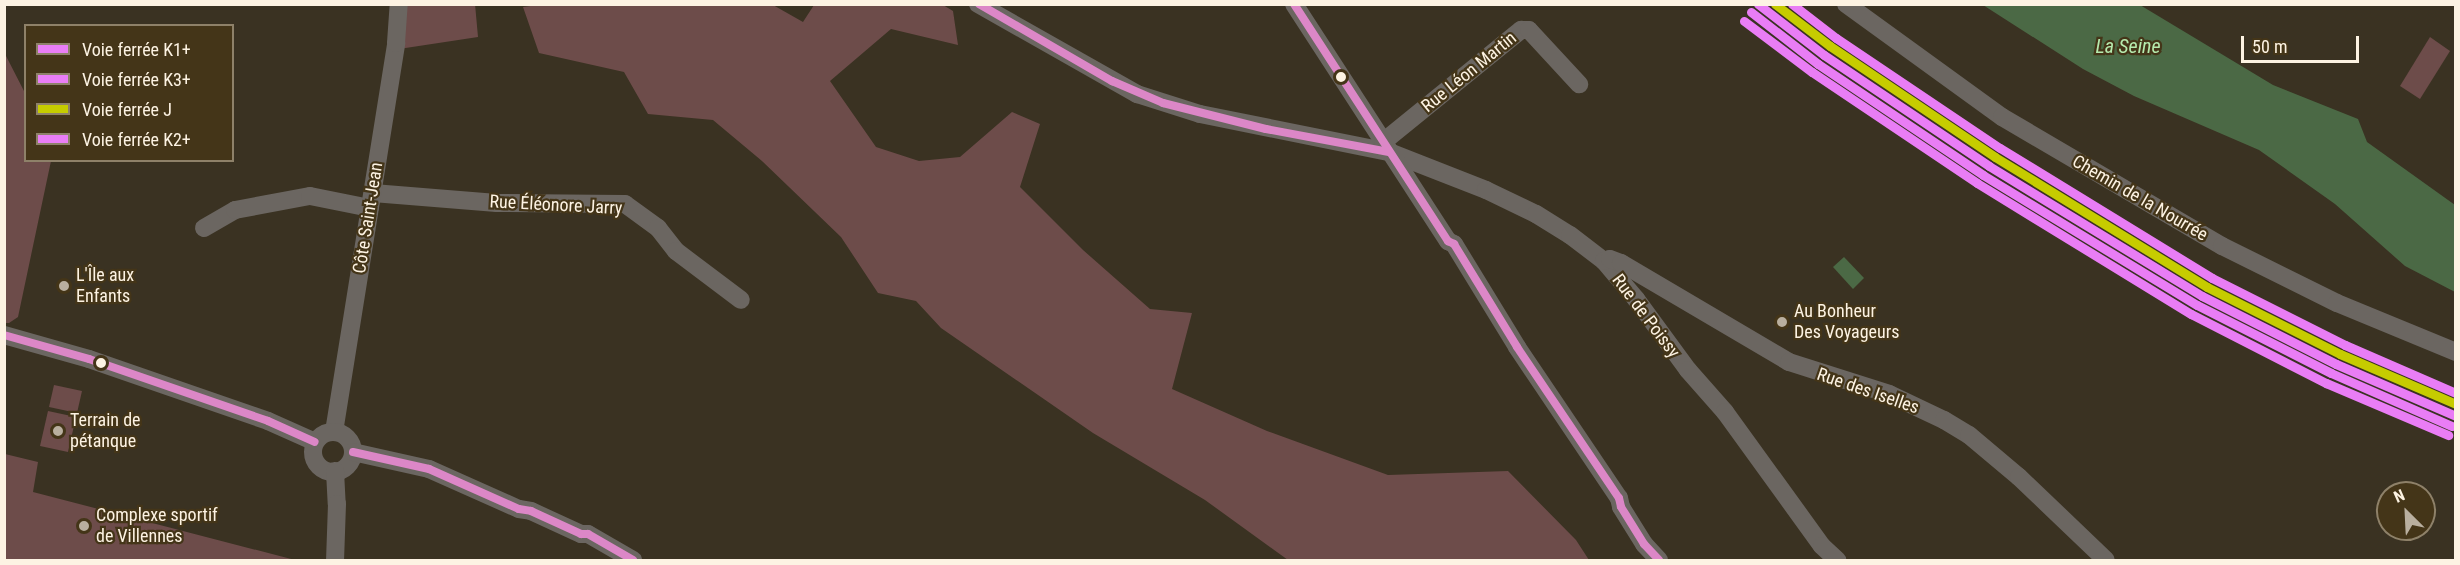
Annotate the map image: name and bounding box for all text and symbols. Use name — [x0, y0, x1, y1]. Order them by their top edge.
legend — [24, 24, 234, 162]
scale bar — [2244, 24, 2362, 62]
street label: Rue Léon Martin — [1417, 27, 1521, 117]
water label: La Seine — [2095, 34, 2161, 58]
text: 50 m — [2252, 36, 2287, 57]
text: Voie ferrée K1+ — [82, 39, 191, 60]
text: Voie ferrée K3+ — [82, 69, 191, 90]
unlabelled marker — [1335, 71, 1347, 83]
text: Voie ferrée J — [82, 99, 172, 120]
text: Voie ferrée K2+ — [82, 129, 191, 150]
street label: Chemin de la Nourrée — [2068, 150, 2212, 246]
street label: Côte Saint-Jean — [349, 161, 387, 275]
street label: Rue Éléonore Jarry — [489, 191, 623, 219]
place label: L'Île aux Enfants — [76, 265, 134, 308]
street label: Rue de Poissy — [1608, 270, 1684, 362]
marker: L'Île aux Enfants — [57, 279, 71, 293]
place label: Au Bonheur Des Voyageurs — [1794, 301, 1899, 344]
marker: Au Bonheur Des Voyageurs — [1775, 315, 1789, 329]
unlabelled marker — [95, 357, 107, 369]
street label: Rue des Iselles — [1814, 363, 1922, 419]
place label: Terrain de pétanque — [70, 410, 141, 452]
marker: Terrain de pétanque — [51, 424, 65, 438]
north arrow — [2376, 481, 2436, 541]
text: N — [2391, 485, 2408, 507]
place label: Complexe sportif de Villennes — [96, 505, 218, 548]
marker: Complexe sportif de Villennes — [77, 519, 91, 533]

